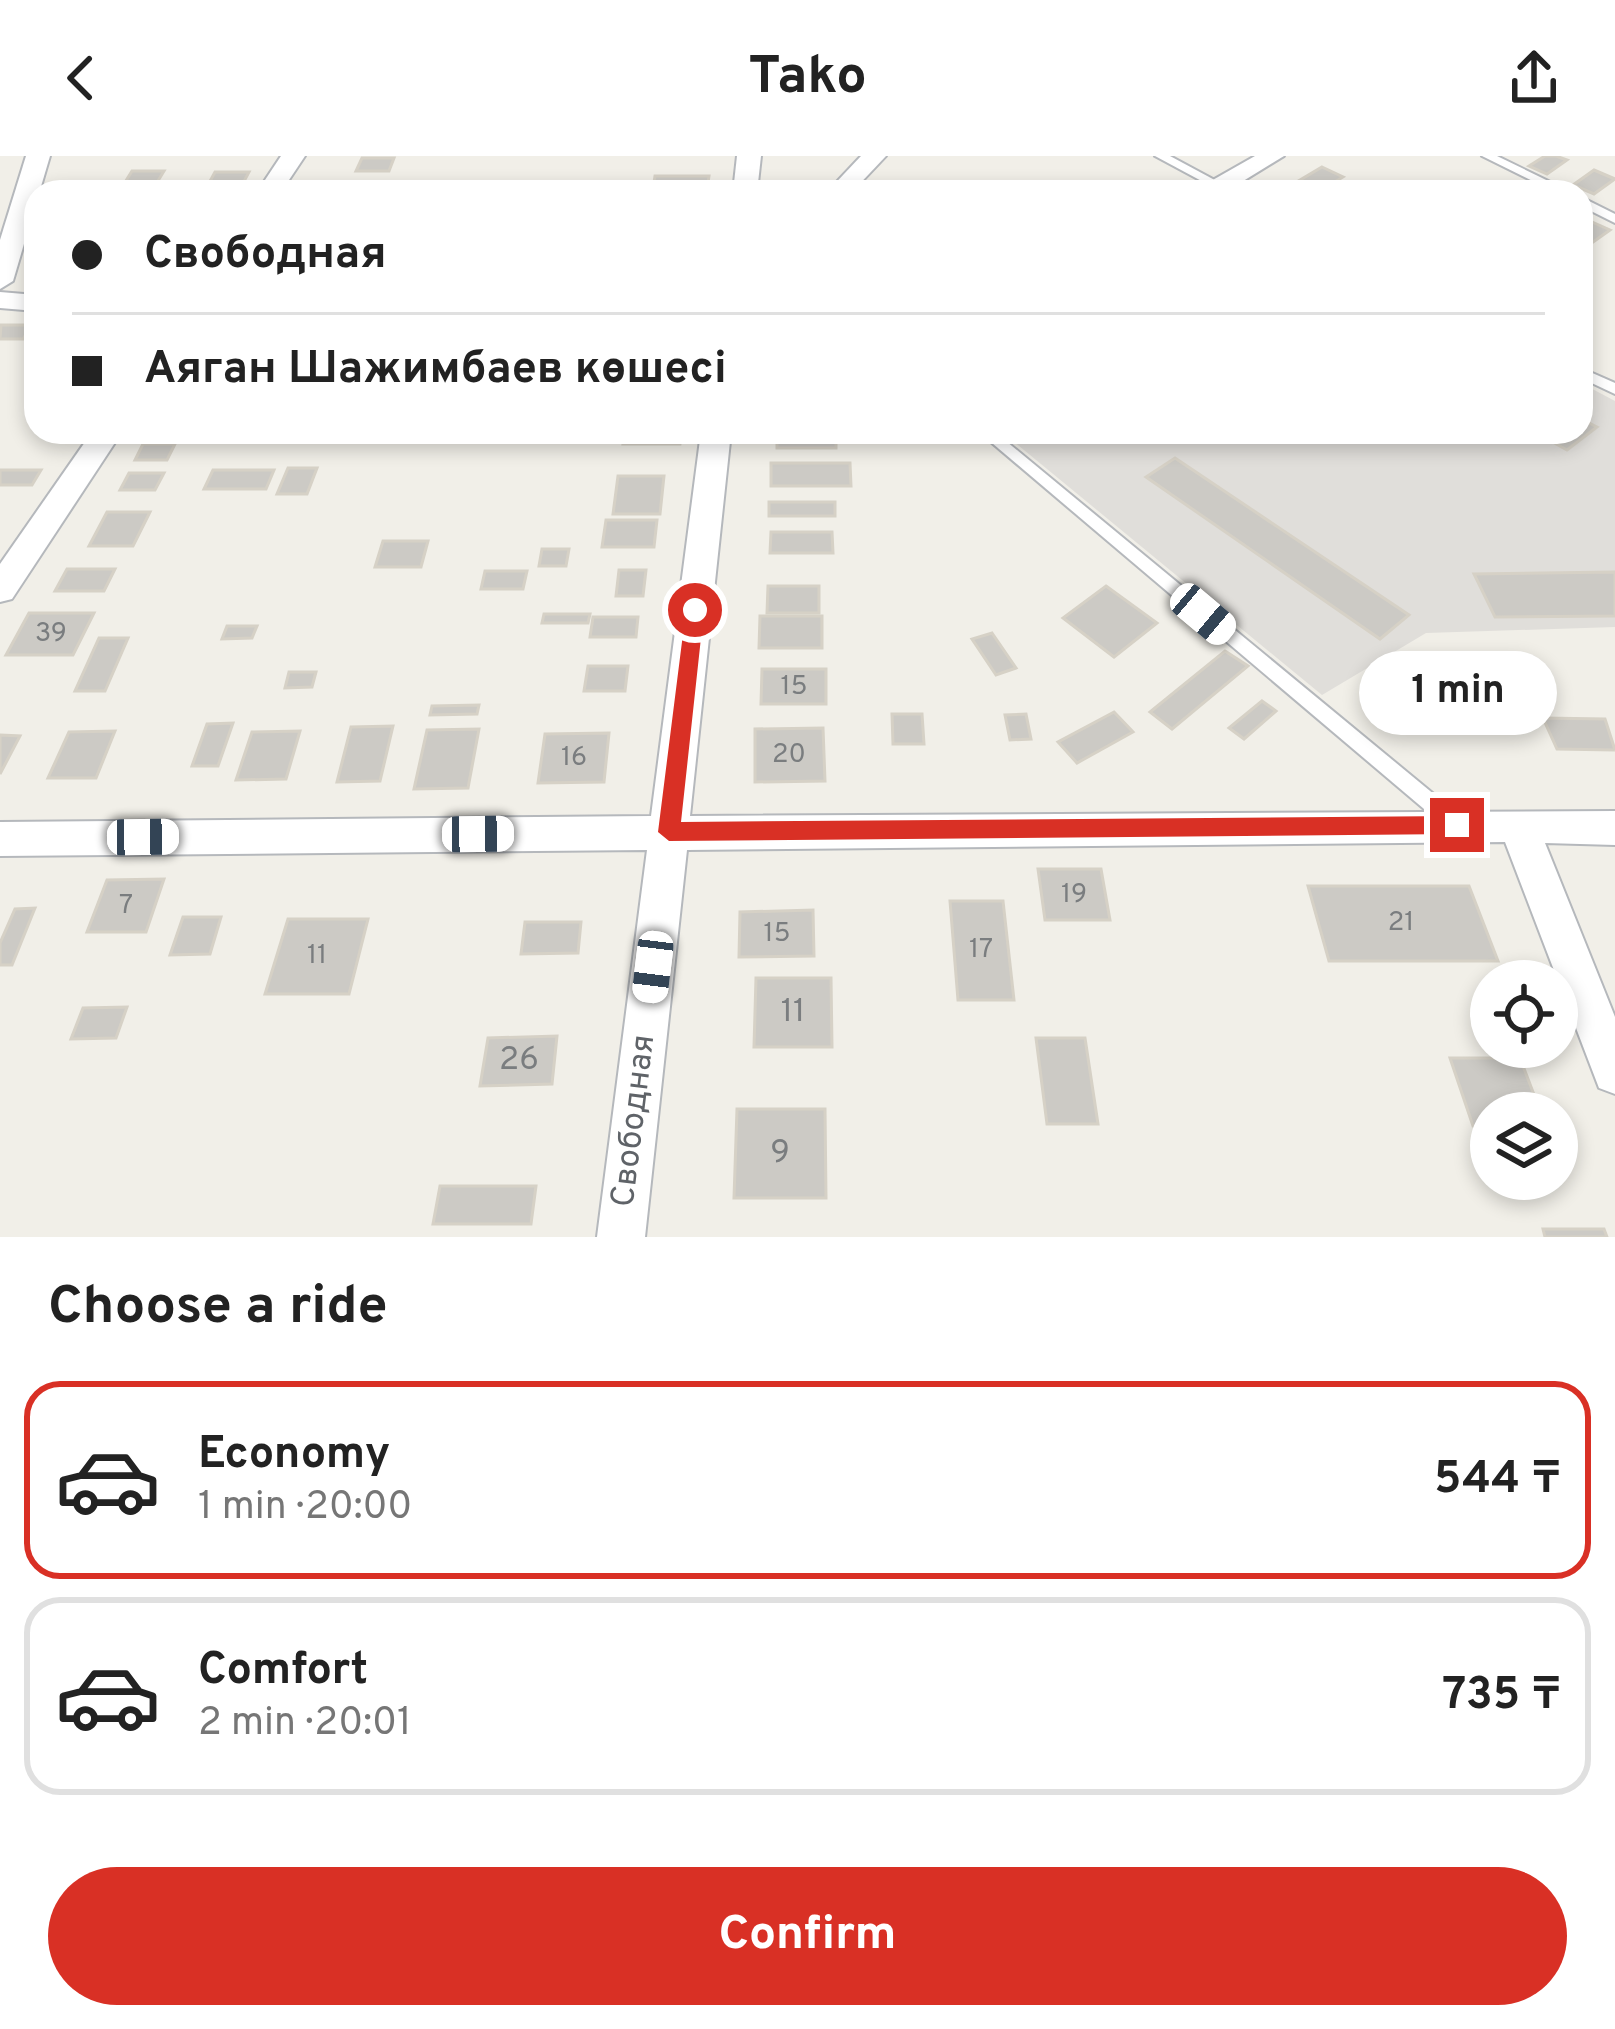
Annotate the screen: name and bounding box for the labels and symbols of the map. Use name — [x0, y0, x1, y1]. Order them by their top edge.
car — [1164, 577, 1242, 651]
route start — [668, 583, 722, 637]
house number: 39 — [35, 617, 67, 651]
callout: 1 min — [1358, 651, 1556, 735]
house number: 15 — [781, 670, 807, 704]
house number: 20 — [772, 738, 806, 772]
house number: 16 — [561, 741, 587, 775]
route end — [1430, 798, 1484, 852]
car — [442, 815, 514, 853]
car — [107, 818, 179, 856]
house number: 19 — [1061, 878, 1087, 912]
house number: 7 — [119, 889, 133, 923]
house number: 21 — [1388, 906, 1414, 940]
house number: 15 — [764, 917, 790, 951]
car — [631, 929, 675, 1005]
house number: 17 — [969, 933, 993, 967]
house number: 11 — [307, 939, 327, 973]
house number: 11 — [781, 992, 805, 1034]
street label: Свободная — [604, 1032, 666, 1210]
house number: 26 — [499, 1040, 539, 1082]
house number: 9 — [770, 1133, 790, 1175]

